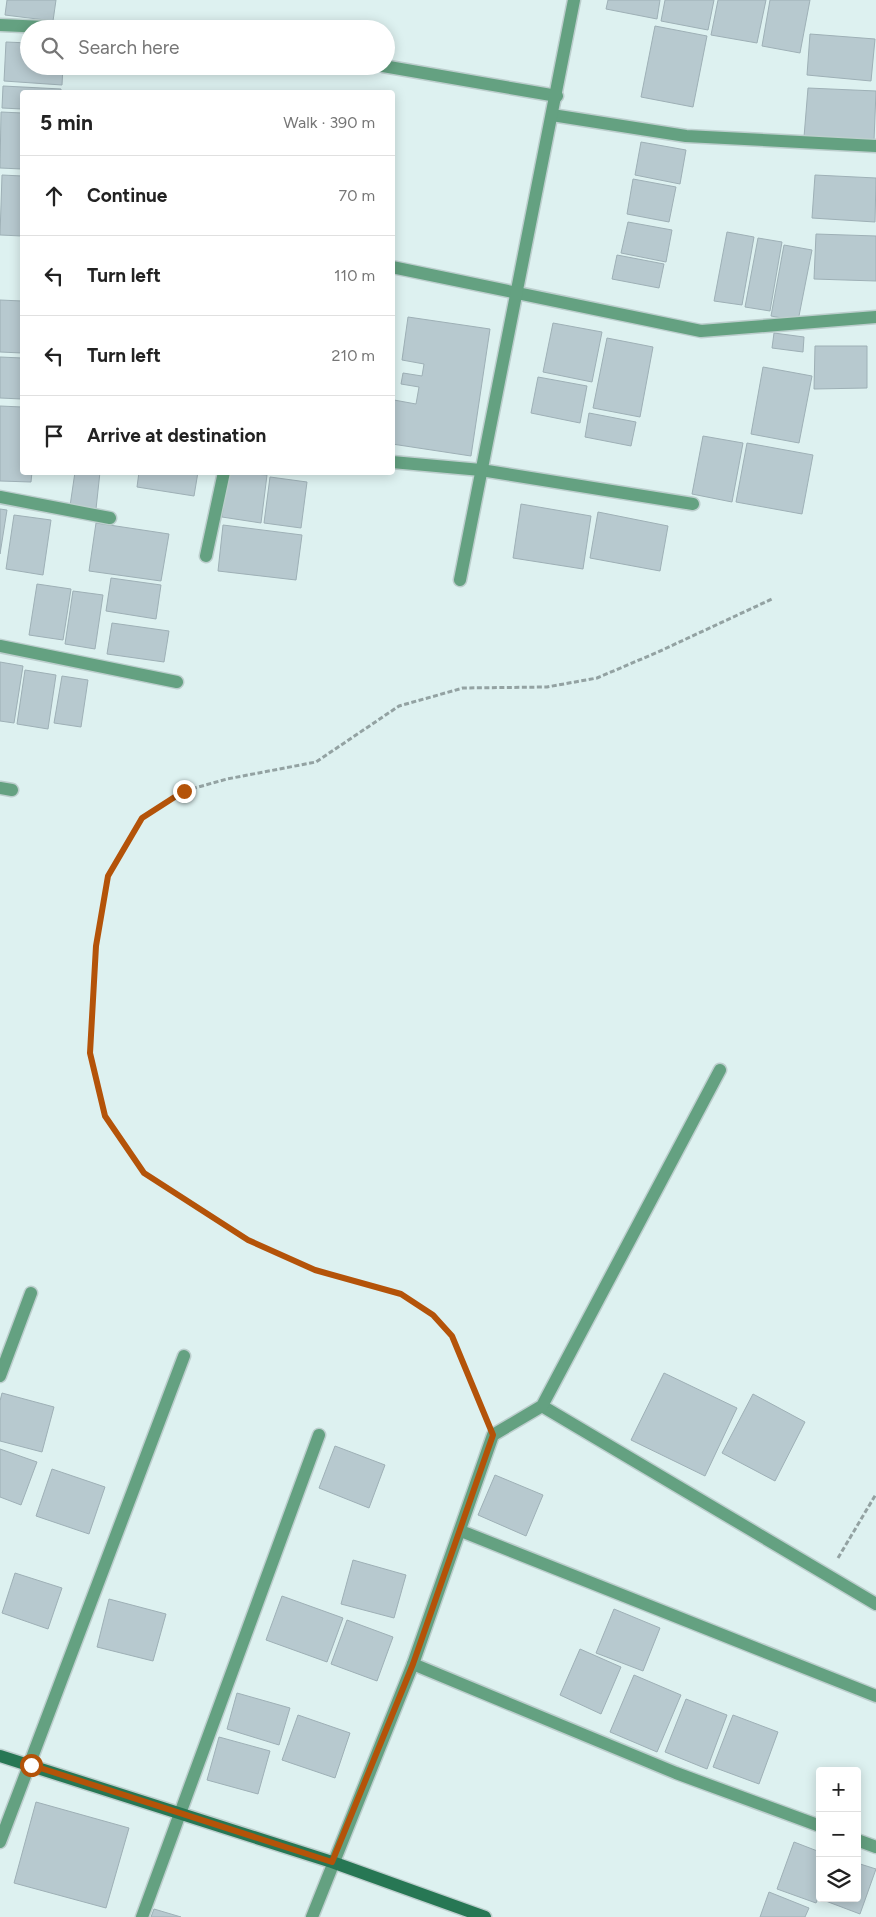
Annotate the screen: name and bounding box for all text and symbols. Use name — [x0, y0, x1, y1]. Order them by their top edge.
search box — [20, 20, 395, 75]
icon: search — [38, 34, 66, 62]
text: Search here — [78, 36, 180, 59]
text: 5 min — [40, 110, 93, 135]
text: Walk · 390 m — [283, 113, 375, 132]
icon: ahead — [40, 182, 68, 210]
text: Continue — [87, 184, 167, 207]
text: 70 m — [339, 186, 375, 205]
icon: left — [40, 262, 68, 290]
text: Turn left — [87, 264, 161, 287]
text: 110 m — [334, 266, 375, 285]
icon: left — [40, 342, 68, 370]
text: Turn left — [87, 344, 161, 367]
text: 210 m — [332, 346, 375, 365]
icon: arrive — [40, 422, 68, 450]
text: Arrive at destination — [87, 424, 266, 447]
route end — [173, 780, 196, 803]
route start — [20, 1754, 43, 1777]
map controls — [816, 1767, 861, 1902]
button: + — [816, 1767, 861, 1812]
button: − — [816, 1812, 861, 1857]
button: layers — [816, 1857, 861, 1902]

